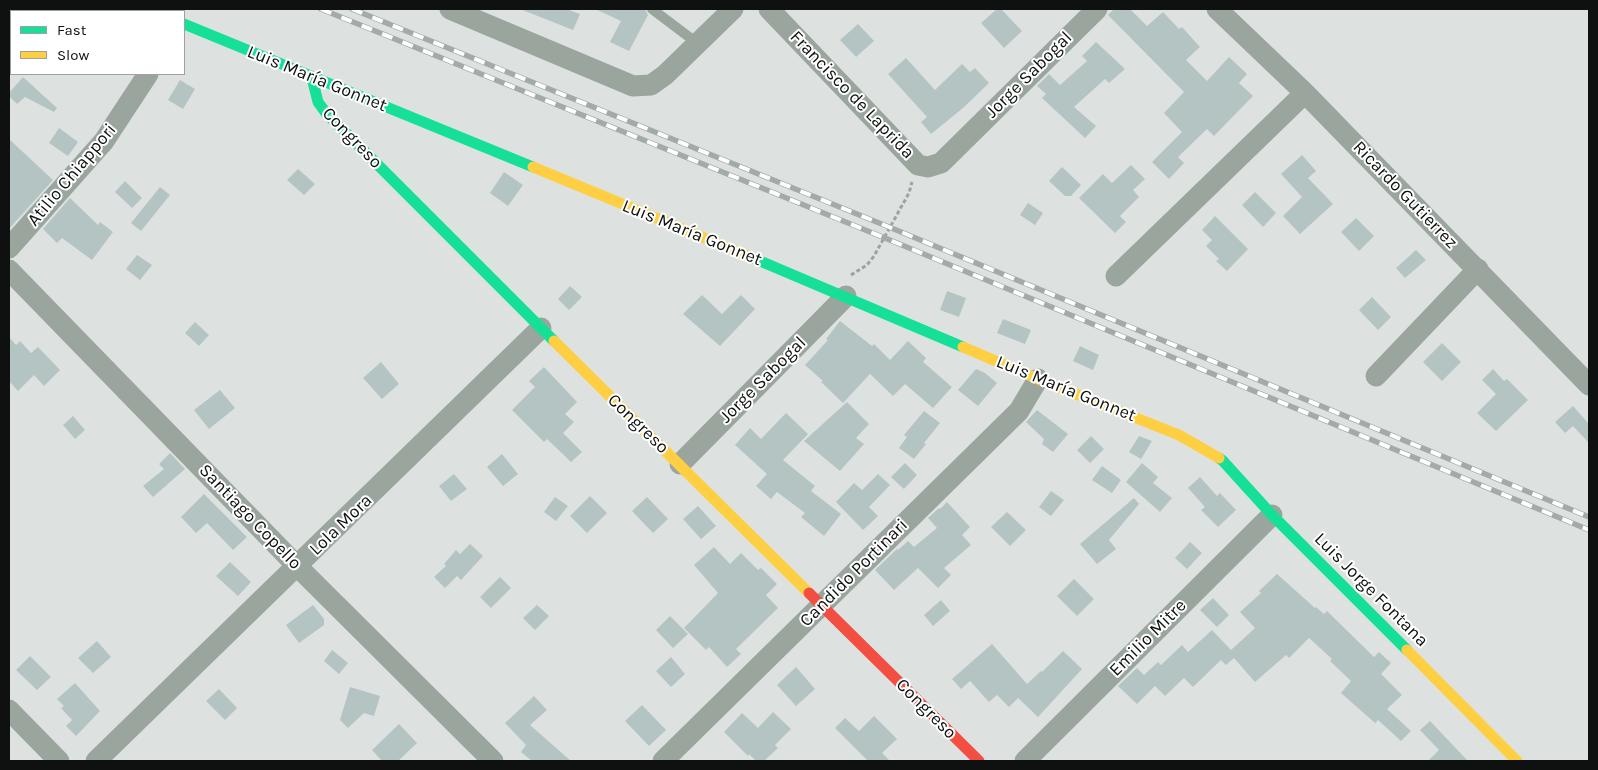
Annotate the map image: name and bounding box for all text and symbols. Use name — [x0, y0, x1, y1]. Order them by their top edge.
legend — [10, 10, 185, 75]
text: Fast — [57, 21, 86, 39]
street label: Francisco de Laprida — [785, 26, 919, 164]
street label: Jorge Sabogal — [981, 27, 1077, 123]
street label: Luis María Gonnet — [244, 41, 390, 117]
text: Slow — [57, 46, 89, 64]
street label: Congreso — [318, 103, 386, 173]
street label: Atilio Chiappori — [23, 119, 121, 231]
street label: Ricardo Gutierrez — [1348, 137, 1462, 253]
street label: Luis María Gonnet — [619, 195, 765, 271]
street label: Jorge Sabogal — [715, 332, 811, 428]
street label: Luis María Gonnet — [993, 351, 1139, 427]
street label: Congreso — [603, 390, 673, 458]
street label: Santiago Copello — [194, 460, 306, 574]
street label: Lola Mora — [305, 490, 377, 560]
street label: Candido Portinari — [796, 515, 912, 631]
street label: Luis Jorge Fontana — [1309, 528, 1433, 652]
street label: Emilio Mitre — [1105, 595, 1191, 681]
street label: Congreso — [891, 674, 961, 744]

